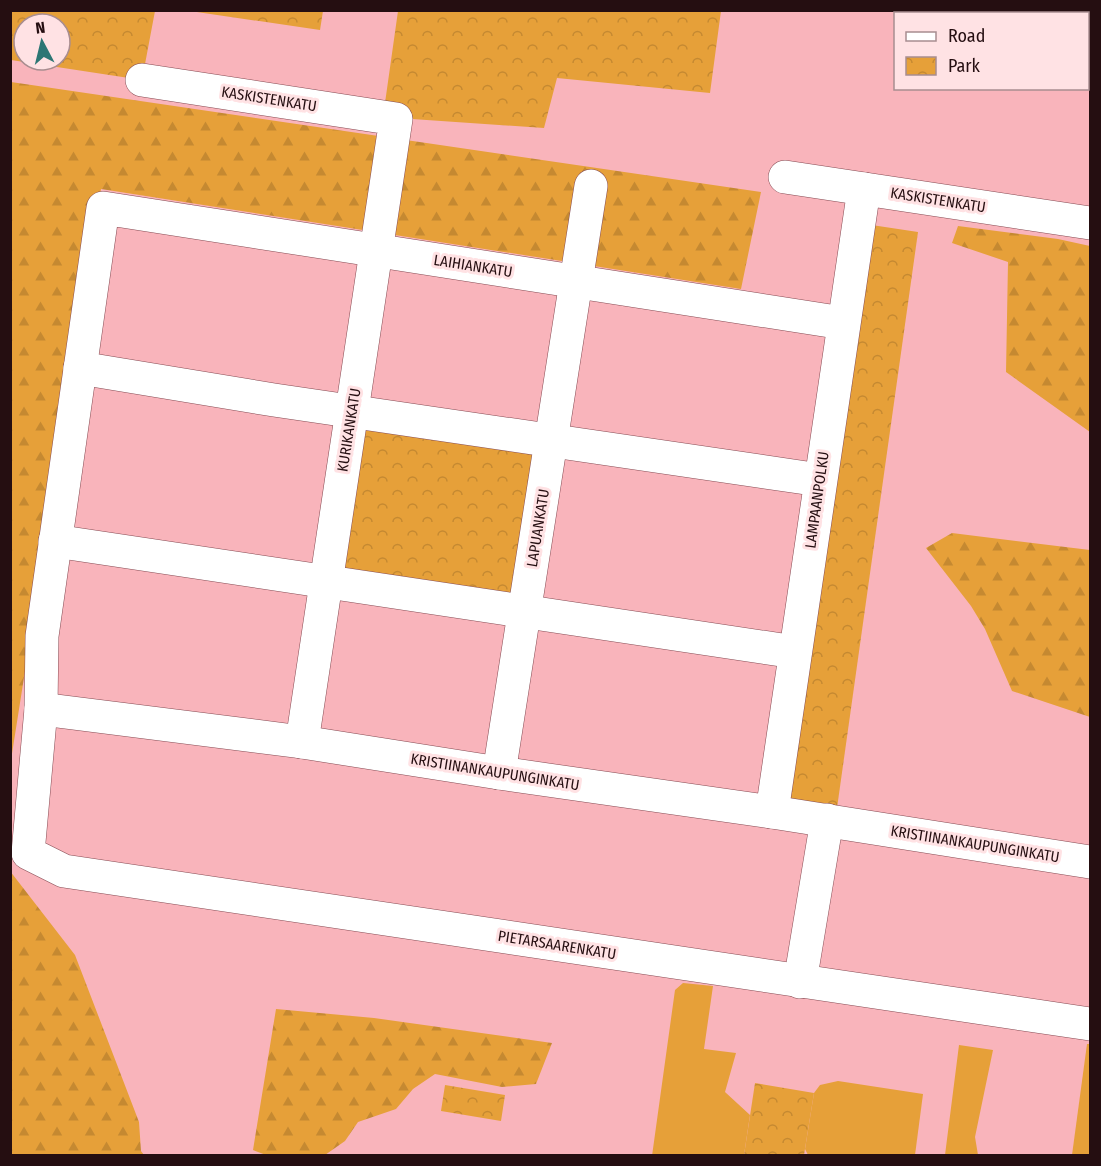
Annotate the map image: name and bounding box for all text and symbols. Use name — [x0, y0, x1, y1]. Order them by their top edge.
north arrow — [12, 12, 72, 72]
legend — [894, 12, 1089, 90]
text: N — [34, 18, 46, 38]
text: Road — [948, 25, 985, 47]
text: Park — [948, 55, 981, 77]
street label: KASKISTENKATU — [220, 83, 318, 115]
street label: KASKISTENKATU — [889, 184, 987, 216]
street label: LAIHIANKATU — [432, 251, 514, 281]
street label: KURIKANKATU — [333, 387, 365, 473]
street label: LAMPAANPOLKU — [801, 450, 833, 550]
street label: LAPUANKATU — [523, 488, 553, 568]
street label: KRISTIINANKAUPUNGINKATU — [409, 750, 581, 794]
street label: KRISTIINANKAUPUNGINKATU — [889, 822, 1061, 866]
street label: PIETARSAARENKATU — [497, 927, 617, 963]

